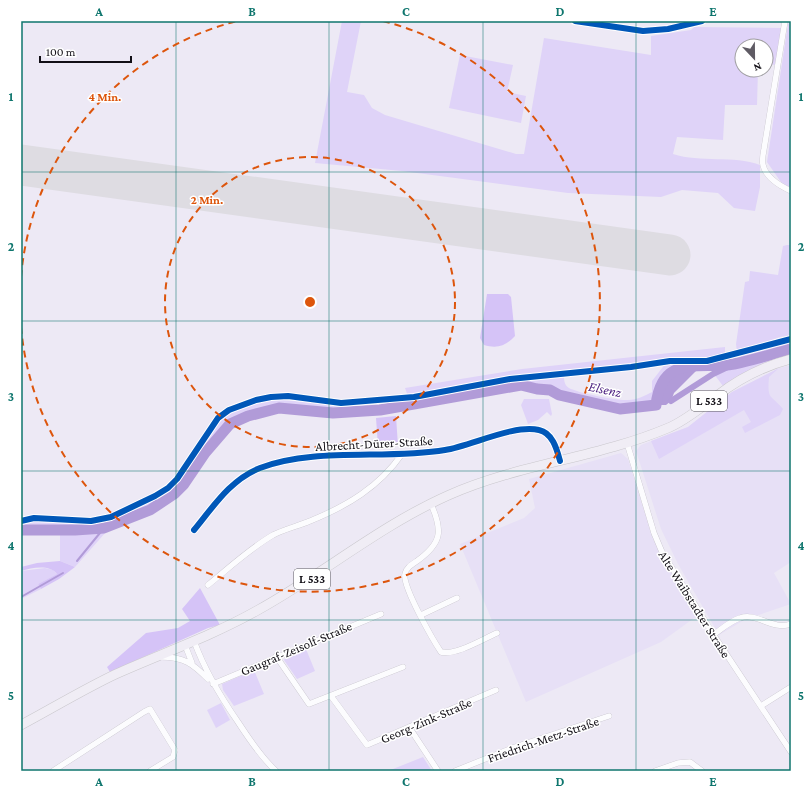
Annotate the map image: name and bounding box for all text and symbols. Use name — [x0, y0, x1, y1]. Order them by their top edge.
text: A — [94, 4, 103, 19]
text: B — [248, 4, 256, 19]
text: C — [402, 4, 410, 19]
text: D — [556, 4, 565, 19]
text: E — [709, 4, 717, 19]
scale bar — [40, 38, 131, 64]
north arrow — [734, 38, 774, 78]
text: 100 m — [46, 45, 76, 59]
text: N — [752, 60, 763, 74]
text: 1 — [9, 89, 14, 104]
text: 1 — [799, 89, 804, 104]
text: 4 Min. — [89, 90, 121, 104]
text: 2 Min. — [191, 193, 223, 207]
text: 2 — [8, 239, 15, 254]
text: 2 — [798, 239, 805, 254]
centre of rings — [303, 295, 317, 309]
water label: Elsenz — [587, 378, 623, 400]
text: 3 — [8, 389, 14, 404]
text: 3 — [798, 389, 804, 404]
road number: L 533 — [691, 391, 727, 411]
street label: Albrecht-Dürer-Straße — [315, 433, 433, 454]
text: 4 — [7, 538, 15, 553]
text: 4 — [797, 538, 805, 553]
street label: Alte Waibstadter Straße — [655, 548, 734, 661]
road number: L 533 — [294, 569, 330, 589]
street label: Gaugraf-Zeisolf-Straße — [238, 618, 354, 679]
text: 5 — [8, 688, 14, 703]
text: 5 — [798, 688, 804, 703]
street label: Georg-Zink-Straße — [378, 694, 474, 746]
street label: Friedrich-Metz-Straße — [486, 713, 601, 766]
text: A — [94, 774, 103, 789]
text: B — [248, 774, 256, 789]
text: C — [402, 774, 410, 789]
text: D — [556, 774, 565, 789]
text: E — [709, 774, 717, 789]

